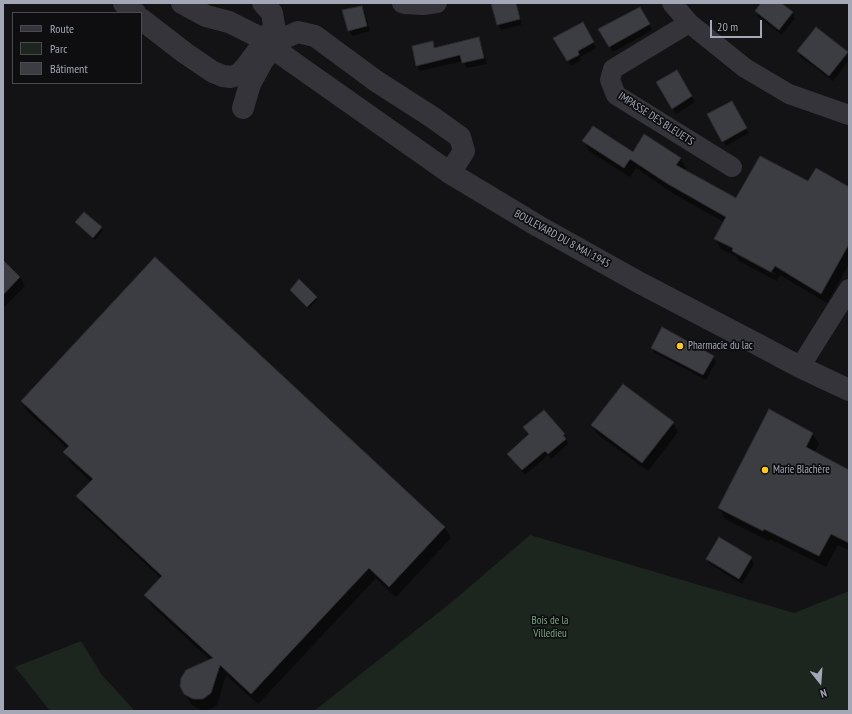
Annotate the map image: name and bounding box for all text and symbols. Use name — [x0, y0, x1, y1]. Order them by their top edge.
legend — [12, 12, 142, 84]
scale bar — [712, 12, 764, 38]
text: 20 m — [717, 19, 738, 34]
text: Route — [50, 21, 74, 36]
text: Parc — [50, 41, 67, 56]
text: Bâtiment — [50, 61, 88, 76]
street label: IMPASSE DES BLEUETS — [616, 90, 696, 148]
street label: BOULEVARD DU 8 MAI 1945 — [512, 207, 612, 271]
place label: Pharmacie du lac — [688, 339, 753, 353]
marker: Pharmacie du lac — [675, 341, 685, 351]
place label: Marie Blachère — [773, 463, 830, 477]
marker: Marie Blachère — [760, 465, 770, 475]
park label: Bois de la Villedieu — [532, 614, 568, 640]
north arrow — [800, 662, 840, 702]
text: N — [819, 686, 828, 701]

